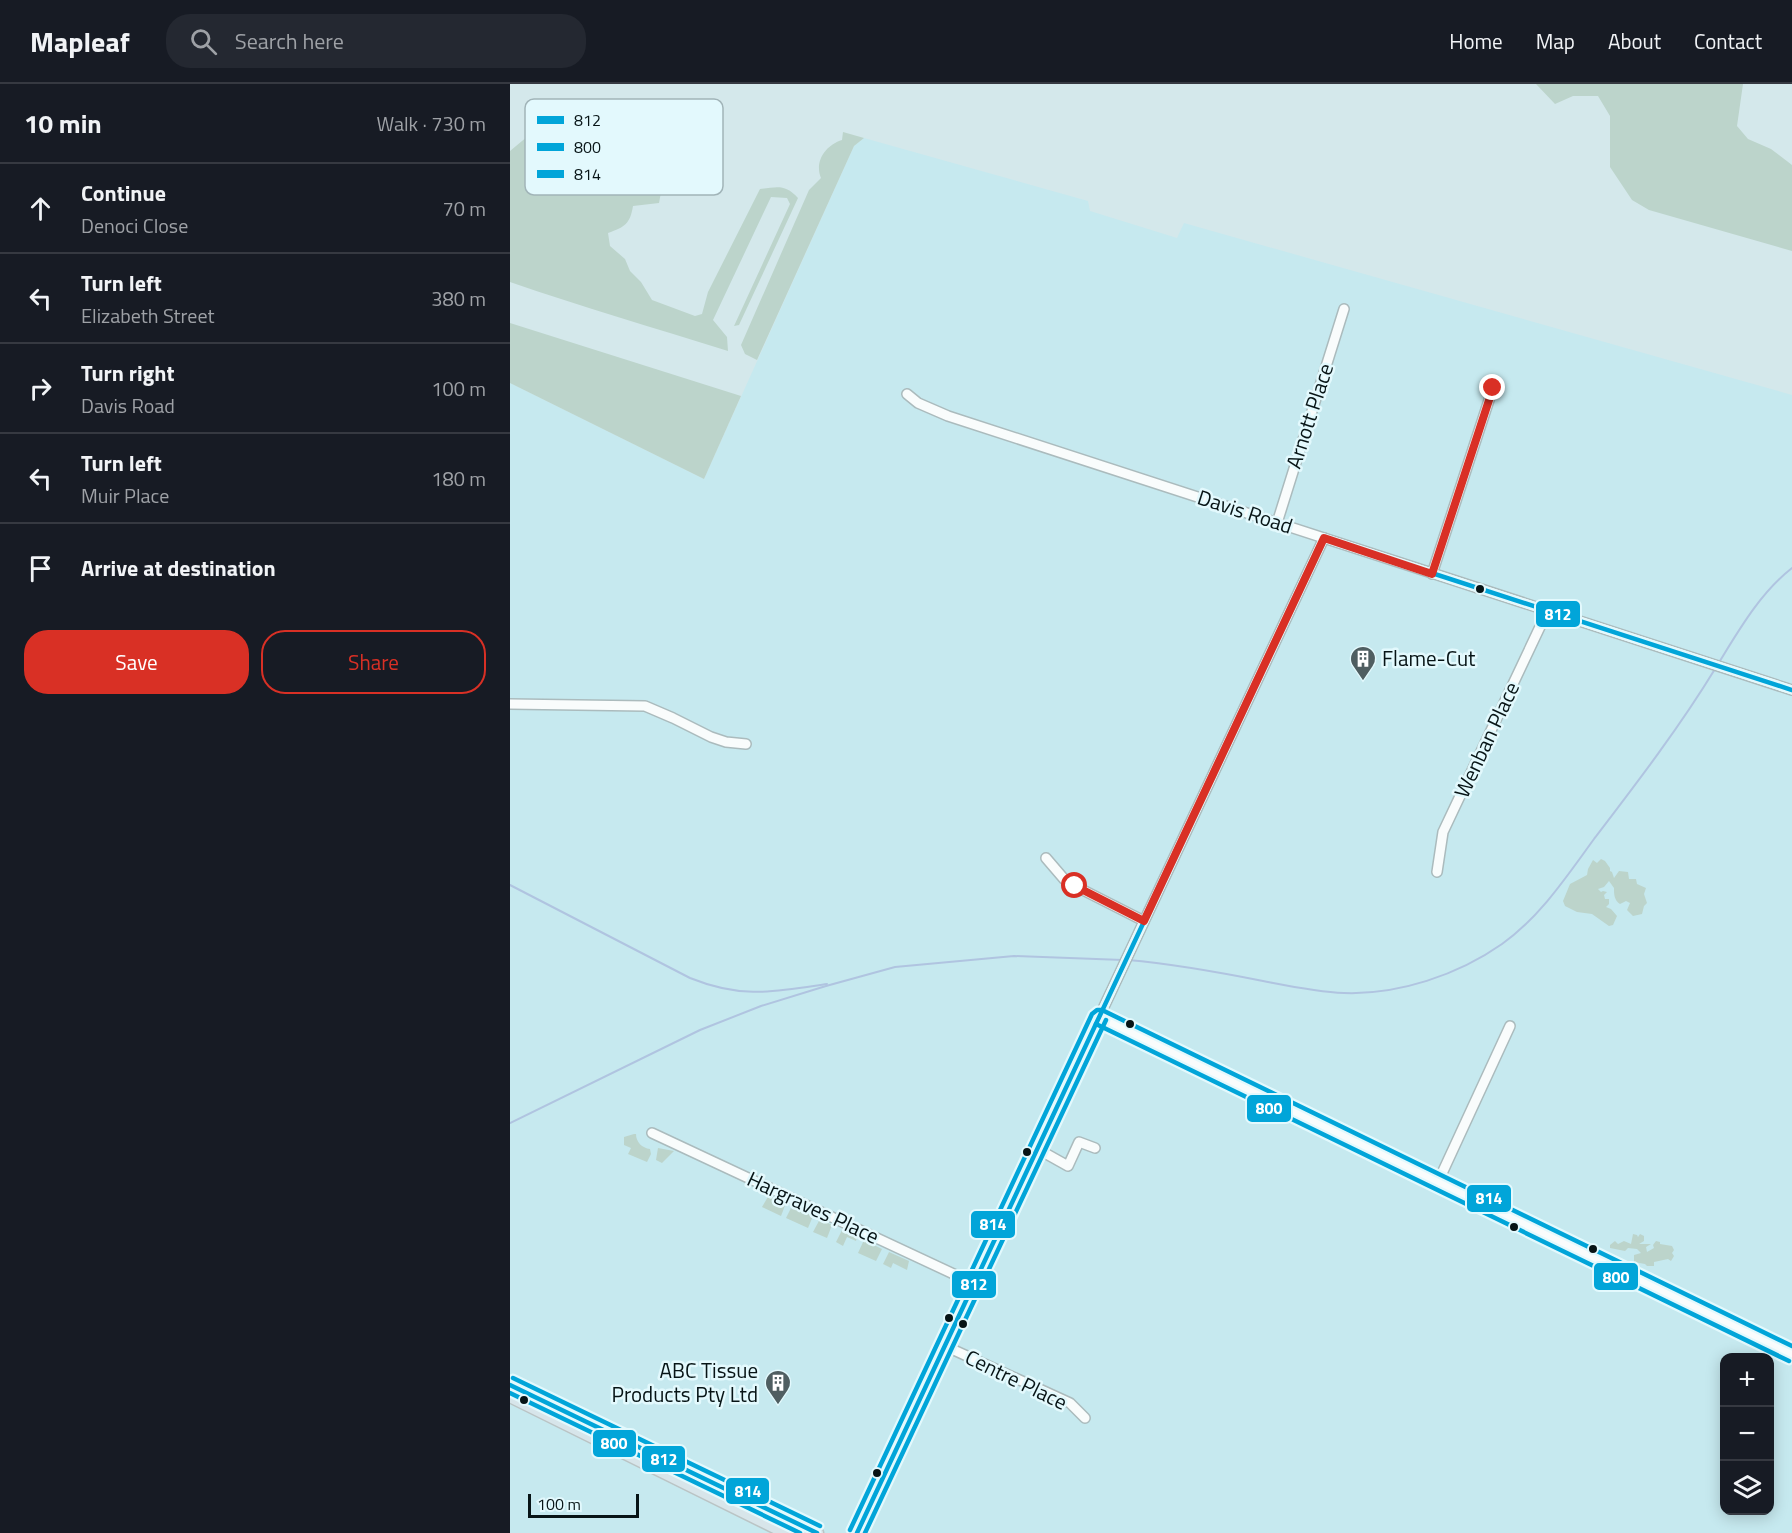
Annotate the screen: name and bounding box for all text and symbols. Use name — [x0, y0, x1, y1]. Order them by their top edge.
search box — [166, 14, 586, 68]
text: Mapleaf — [30, 20, 130, 63]
text: Search here — [235, 24, 344, 58]
icon: search — [187, 25, 220, 58]
text: Home — [1449, 25, 1503, 57]
text: Map — [1536, 25, 1575, 57]
text: About — [1608, 25, 1661, 57]
text: Contact — [1694, 25, 1762, 57]
legend — [525, 99, 723, 195]
text: 10 min — [24, 104, 102, 143]
text: Walk · 730 m — [377, 108, 486, 139]
text: 812 — [574, 108, 601, 132]
text: 800 — [574, 135, 601, 159]
text: 814 — [574, 162, 601, 186]
text: Continue — [81, 176, 166, 210]
icon: ahead — [24, 192, 57, 225]
text: 70 m — [442, 193, 486, 224]
text: Denoci Close — [81, 210, 188, 241]
text: Turn left — [81, 266, 162, 300]
icon: left — [24, 282, 57, 315]
text: 380 m — [431, 283, 486, 314]
text: Elizabeth Street — [81, 300, 214, 331]
text: Turn right — [81, 356, 175, 390]
street label: Arnott Place — [1277, 359, 1341, 472]
icon: right — [24, 372, 57, 405]
text: 100 m — [431, 373, 486, 404]
route end — [1479, 374, 1505, 400]
text: Davis Road — [81, 390, 175, 421]
text: Turn left — [81, 446, 162, 480]
icon: left — [24, 462, 57, 495]
text: 180 m — [431, 463, 486, 494]
text: Muir Place — [81, 480, 169, 511]
street label: Davis Road — [1194, 481, 1297, 541]
text: Arrive at destination — [81, 551, 276, 585]
icon: arrive — [24, 552, 57, 585]
unlabelled marker — [1474, 583, 1486, 595]
line badge: 812 — [1535, 600, 1581, 628]
text: 812 — [1545, 602, 1571, 626]
button: Save — [24, 630, 249, 694]
button: Share — [261, 630, 486, 694]
place label: Flame-Cut — [1382, 642, 1476, 674]
building icon: Flame-Cut — [1348, 644, 1378, 682]
street label: Wenban Place — [1445, 676, 1527, 803]
route start — [1061, 872, 1087, 898]
unlabelled marker — [1124, 1018, 1136, 1030]
line badge: 800 — [1246, 1094, 1292, 1123]
text: 800 — [1256, 1096, 1282, 1120]
unlabelled marker — [1021, 1146, 1033, 1158]
street label: Hargraves Place — [742, 1162, 885, 1252]
line badge: 814 — [1466, 1184, 1512, 1213]
text: 814 — [1476, 1186, 1502, 1210]
line badge: 814 — [970, 1210, 1016, 1239]
text: 814 — [980, 1212, 1006, 1236]
unlabelled marker — [1508, 1221, 1520, 1233]
unlabelled marker — [1587, 1243, 1599, 1255]
line badge: 800 — [1593, 1262, 1639, 1291]
text: 800 — [1603, 1265, 1629, 1289]
line badge: 812 — [951, 1270, 997, 1299]
text: 812 — [961, 1272, 987, 1296]
unlabelled marker — [943, 1312, 955, 1324]
unlabelled marker — [957, 1318, 969, 1330]
street label: Centre Place — [960, 1341, 1073, 1418]
map controls — [1720, 1353, 1774, 1515]
button: + — [1720, 1353, 1774, 1407]
place label: ABC Tissue Products Pty Ltd — [611, 1354, 758, 1410]
building icon: ABC Tissue Products Pty Ltd — [763, 1368, 793, 1406]
unlabelled marker — [518, 1394, 530, 1406]
button: − — [1720, 1407, 1774, 1461]
line badge: 800 — [592, 1429, 637, 1458]
text: 800 — [601, 1431, 627, 1455]
line badge: 812 — [641, 1445, 686, 1473]
text: 812 — [651, 1447, 677, 1471]
button: layers — [1720, 1461, 1774, 1515]
unlabelled marker — [871, 1467, 883, 1479]
line badge: 814 — [725, 1477, 770, 1505]
text: 814 — [735, 1479, 761, 1503]
scale bar — [528, 1491, 639, 1518]
text: 100 m — [537, 1492, 581, 1516]

